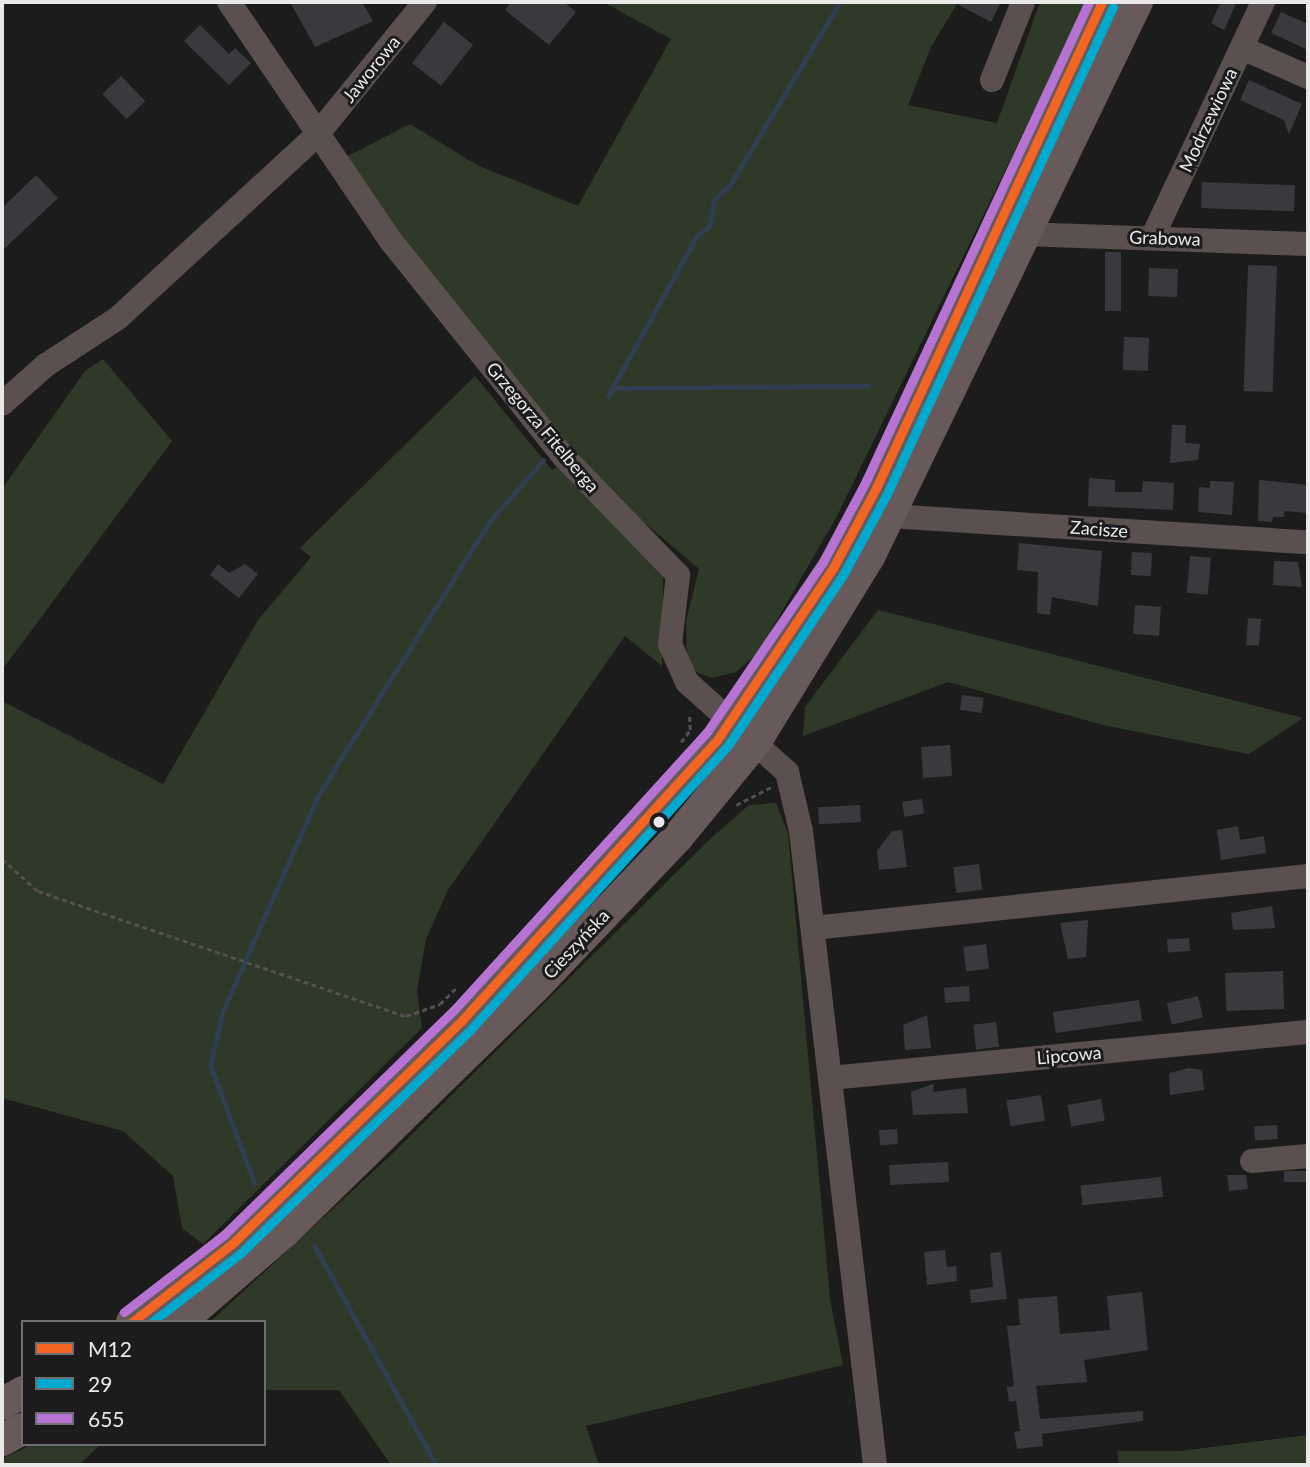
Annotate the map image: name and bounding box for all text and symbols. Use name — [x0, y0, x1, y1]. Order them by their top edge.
street label: Jaworowa — [338, 31, 404, 107]
street label: Modrzewiowa — [1175, 65, 1241, 175]
street label: Grabowa — [1129, 226, 1201, 250]
street label: Grzegorza Fitelberga — [482, 357, 604, 497]
street label: Zacisze — [1069, 516, 1129, 542]
unlabelled marker — [652, 815, 666, 829]
street label: Cieszyńska — [538, 905, 614, 983]
street label: Lipcowa — [1036, 1041, 1102, 1069]
legend — [21, 1320, 266, 1446]
text: M12 — [88, 1336, 132, 1361]
text: 29 — [88, 1371, 112, 1396]
text: 655 — [88, 1406, 125, 1431]

